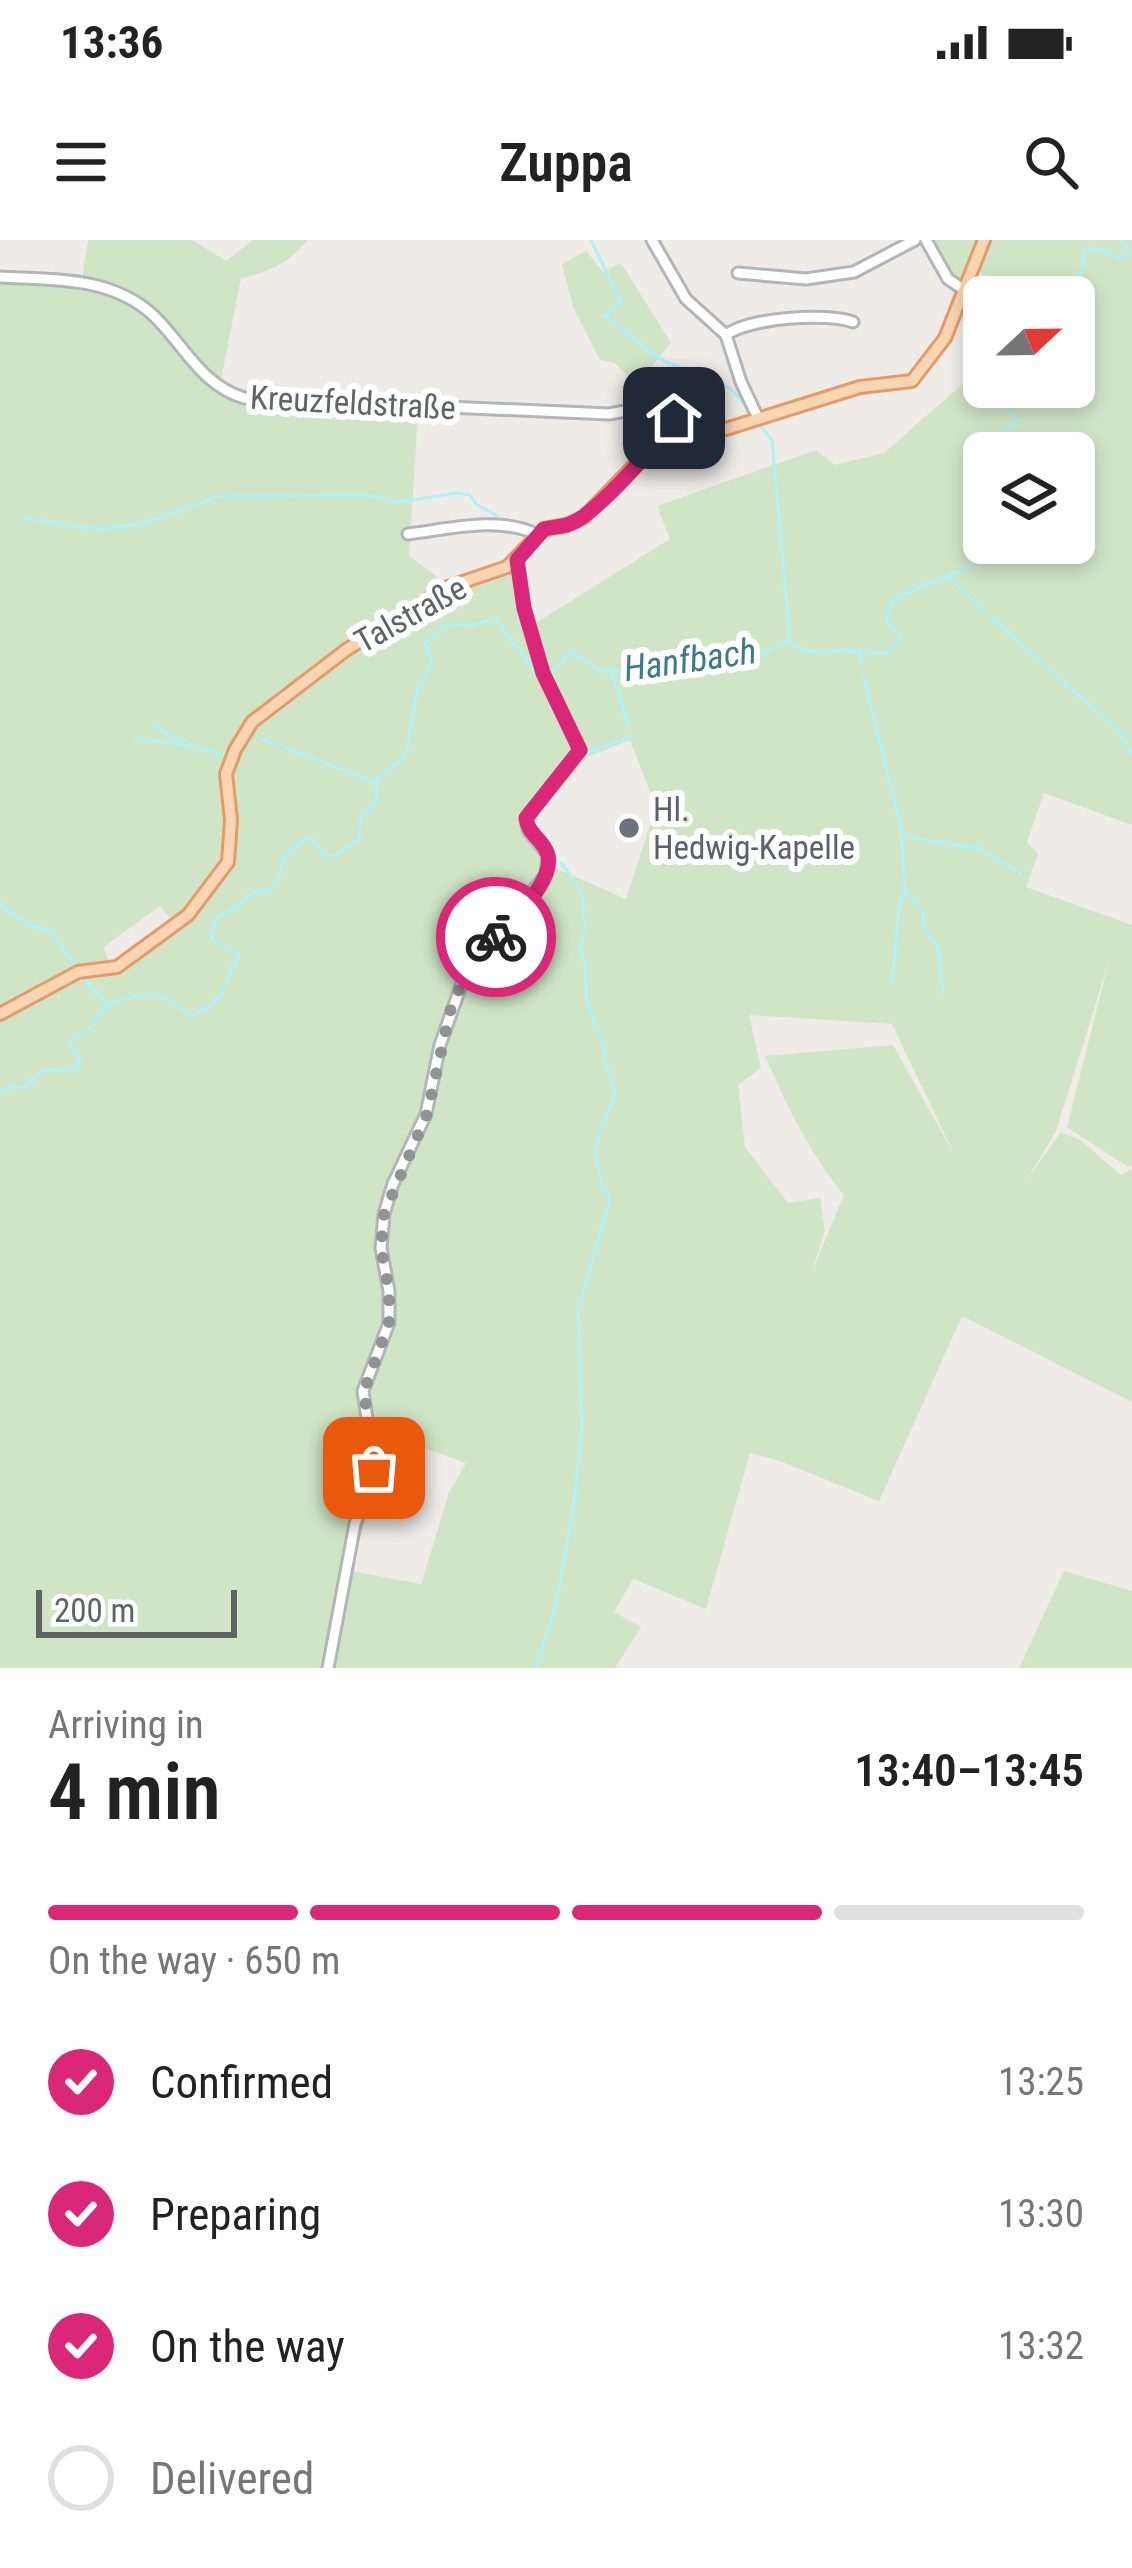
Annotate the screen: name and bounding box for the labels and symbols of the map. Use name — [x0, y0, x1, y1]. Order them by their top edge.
north arrow — [963, 276, 1095, 408]
pin — [623, 367, 725, 469]
street label: Kreuzfeldstraße — [249, 378, 457, 427]
street label: Talstraße — [348, 568, 473, 661]
water label: Hanfbach — [621, 630, 759, 690]
place label: Hl. Hedwig-Kapelle — [653, 790, 855, 867]
marker: Hl. Hedwig-Kapelle — [616, 815, 642, 841]
courier — [436, 877, 556, 997]
pin — [323, 1417, 425, 1519]
scale bar — [36, 1584, 237, 1637]

